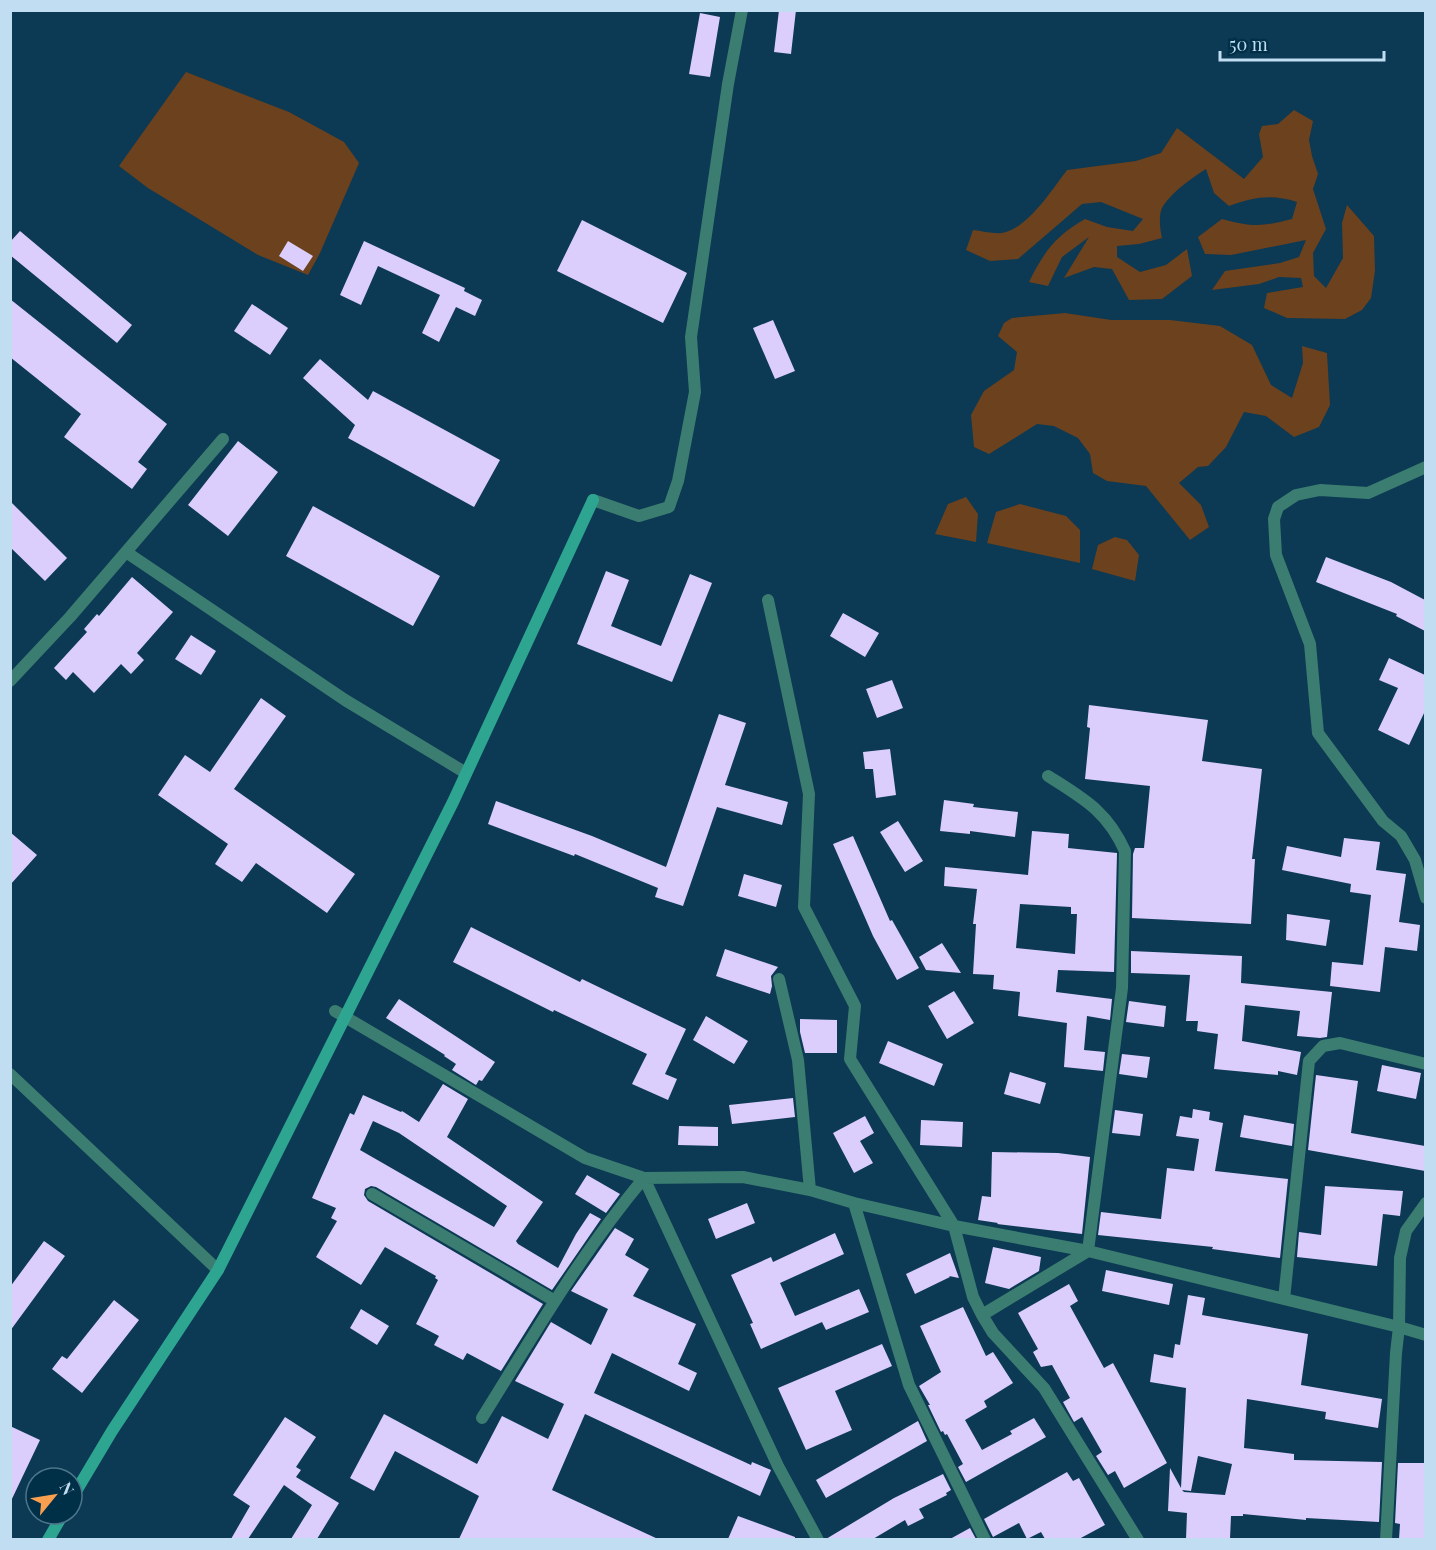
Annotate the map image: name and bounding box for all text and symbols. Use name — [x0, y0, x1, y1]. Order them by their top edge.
scale bar — [1220, 24, 1384, 62]
text: 50 m — [1229, 32, 1268, 56]
north arrow — [24, 1466, 84, 1526]
text: N — [55, 1478, 80, 1499]

